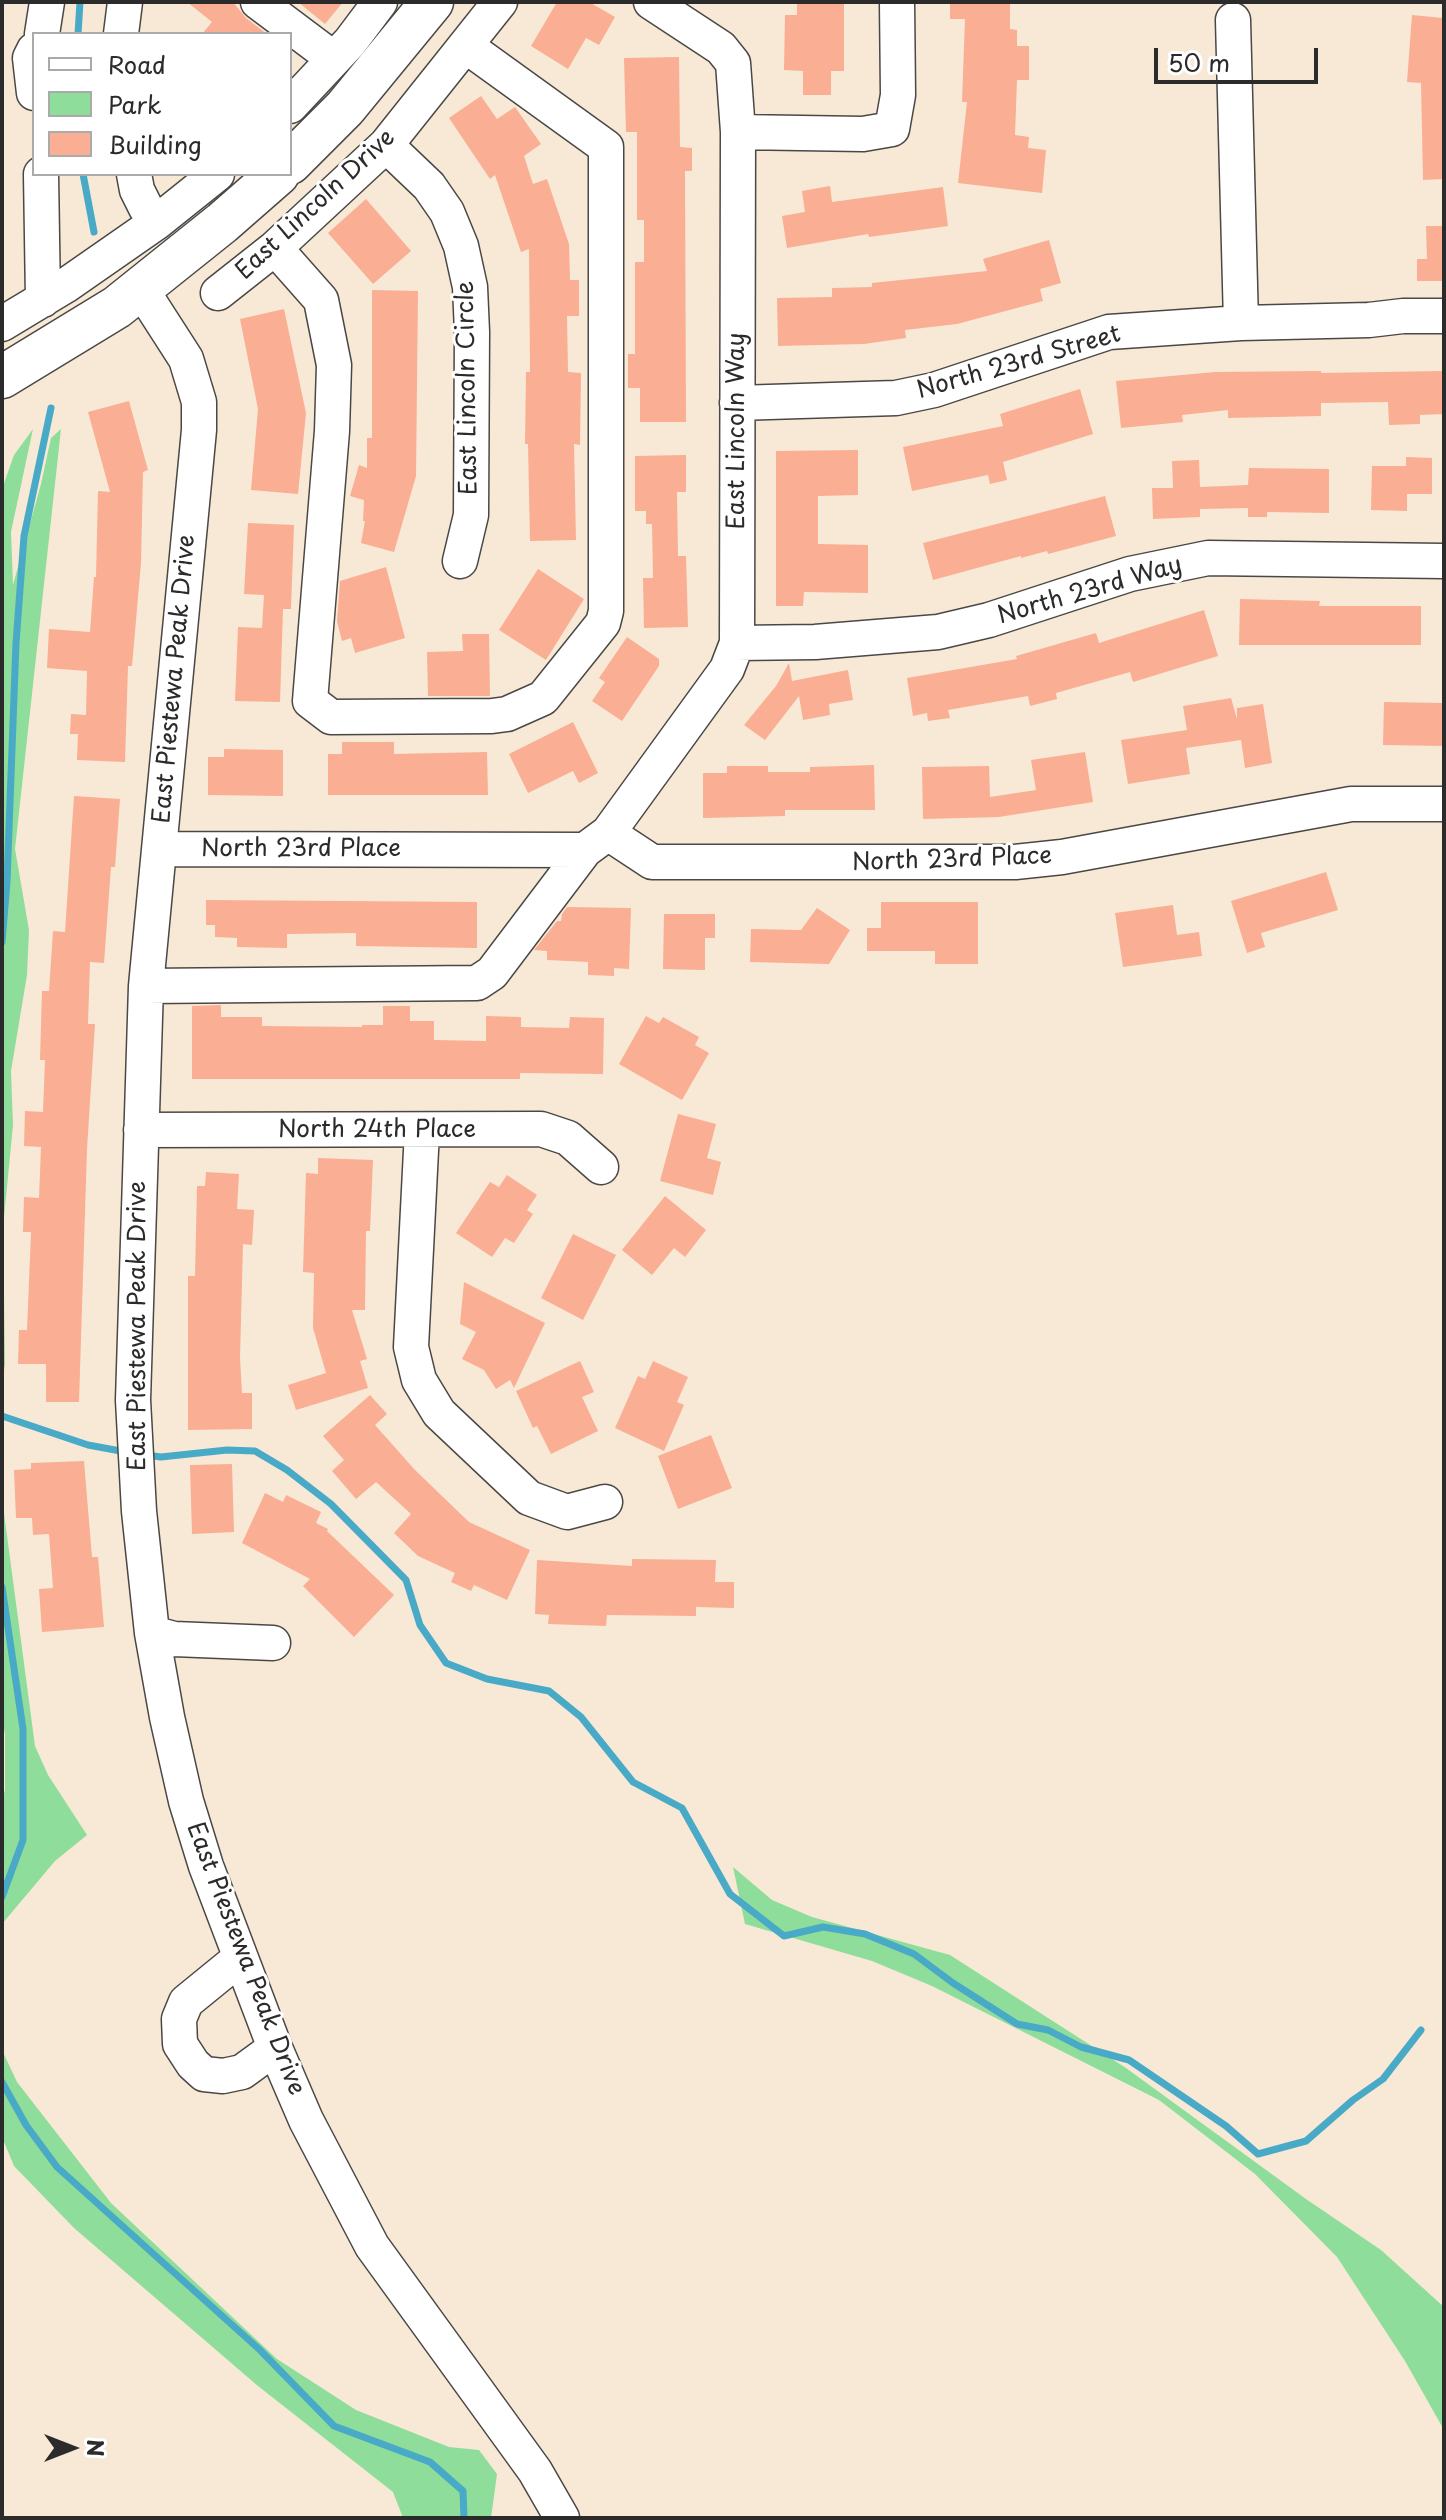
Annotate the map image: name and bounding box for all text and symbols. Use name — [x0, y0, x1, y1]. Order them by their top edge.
legend — [32, 32, 292, 176]
scale bar — [1158, 32, 1322, 82]
text: 50 m — [1168, 44, 1230, 80]
text: Road — [108, 46, 166, 82]
text: Park — [108, 86, 162, 122]
street label: East Lincoln Drive — [230, 124, 402, 286]
text: Building — [108, 126, 202, 162]
street label: East Lincoln Circle — [452, 281, 484, 495]
street label: North 23rd Street — [914, 320, 1124, 406]
street label: East Lincoln Way — [723, 332, 751, 530]
street label: East Piestewa Peak Drive — [148, 533, 202, 825]
street label: North 23rd Way — [994, 551, 1186, 631]
street label: North 23rd Place — [201, 835, 401, 863]
street label: North 23rd Place — [851, 842, 1053, 878]
street label: North 24th Place — [278, 1116, 476, 1144]
street label: East Piestewa Peak Drive — [124, 1181, 152, 1471]
street label: East Piestewa Peak Drive — [180, 1819, 310, 2099]
north arrow — [32, 2408, 112, 2488]
text: N — [80, 2439, 113, 2457]

